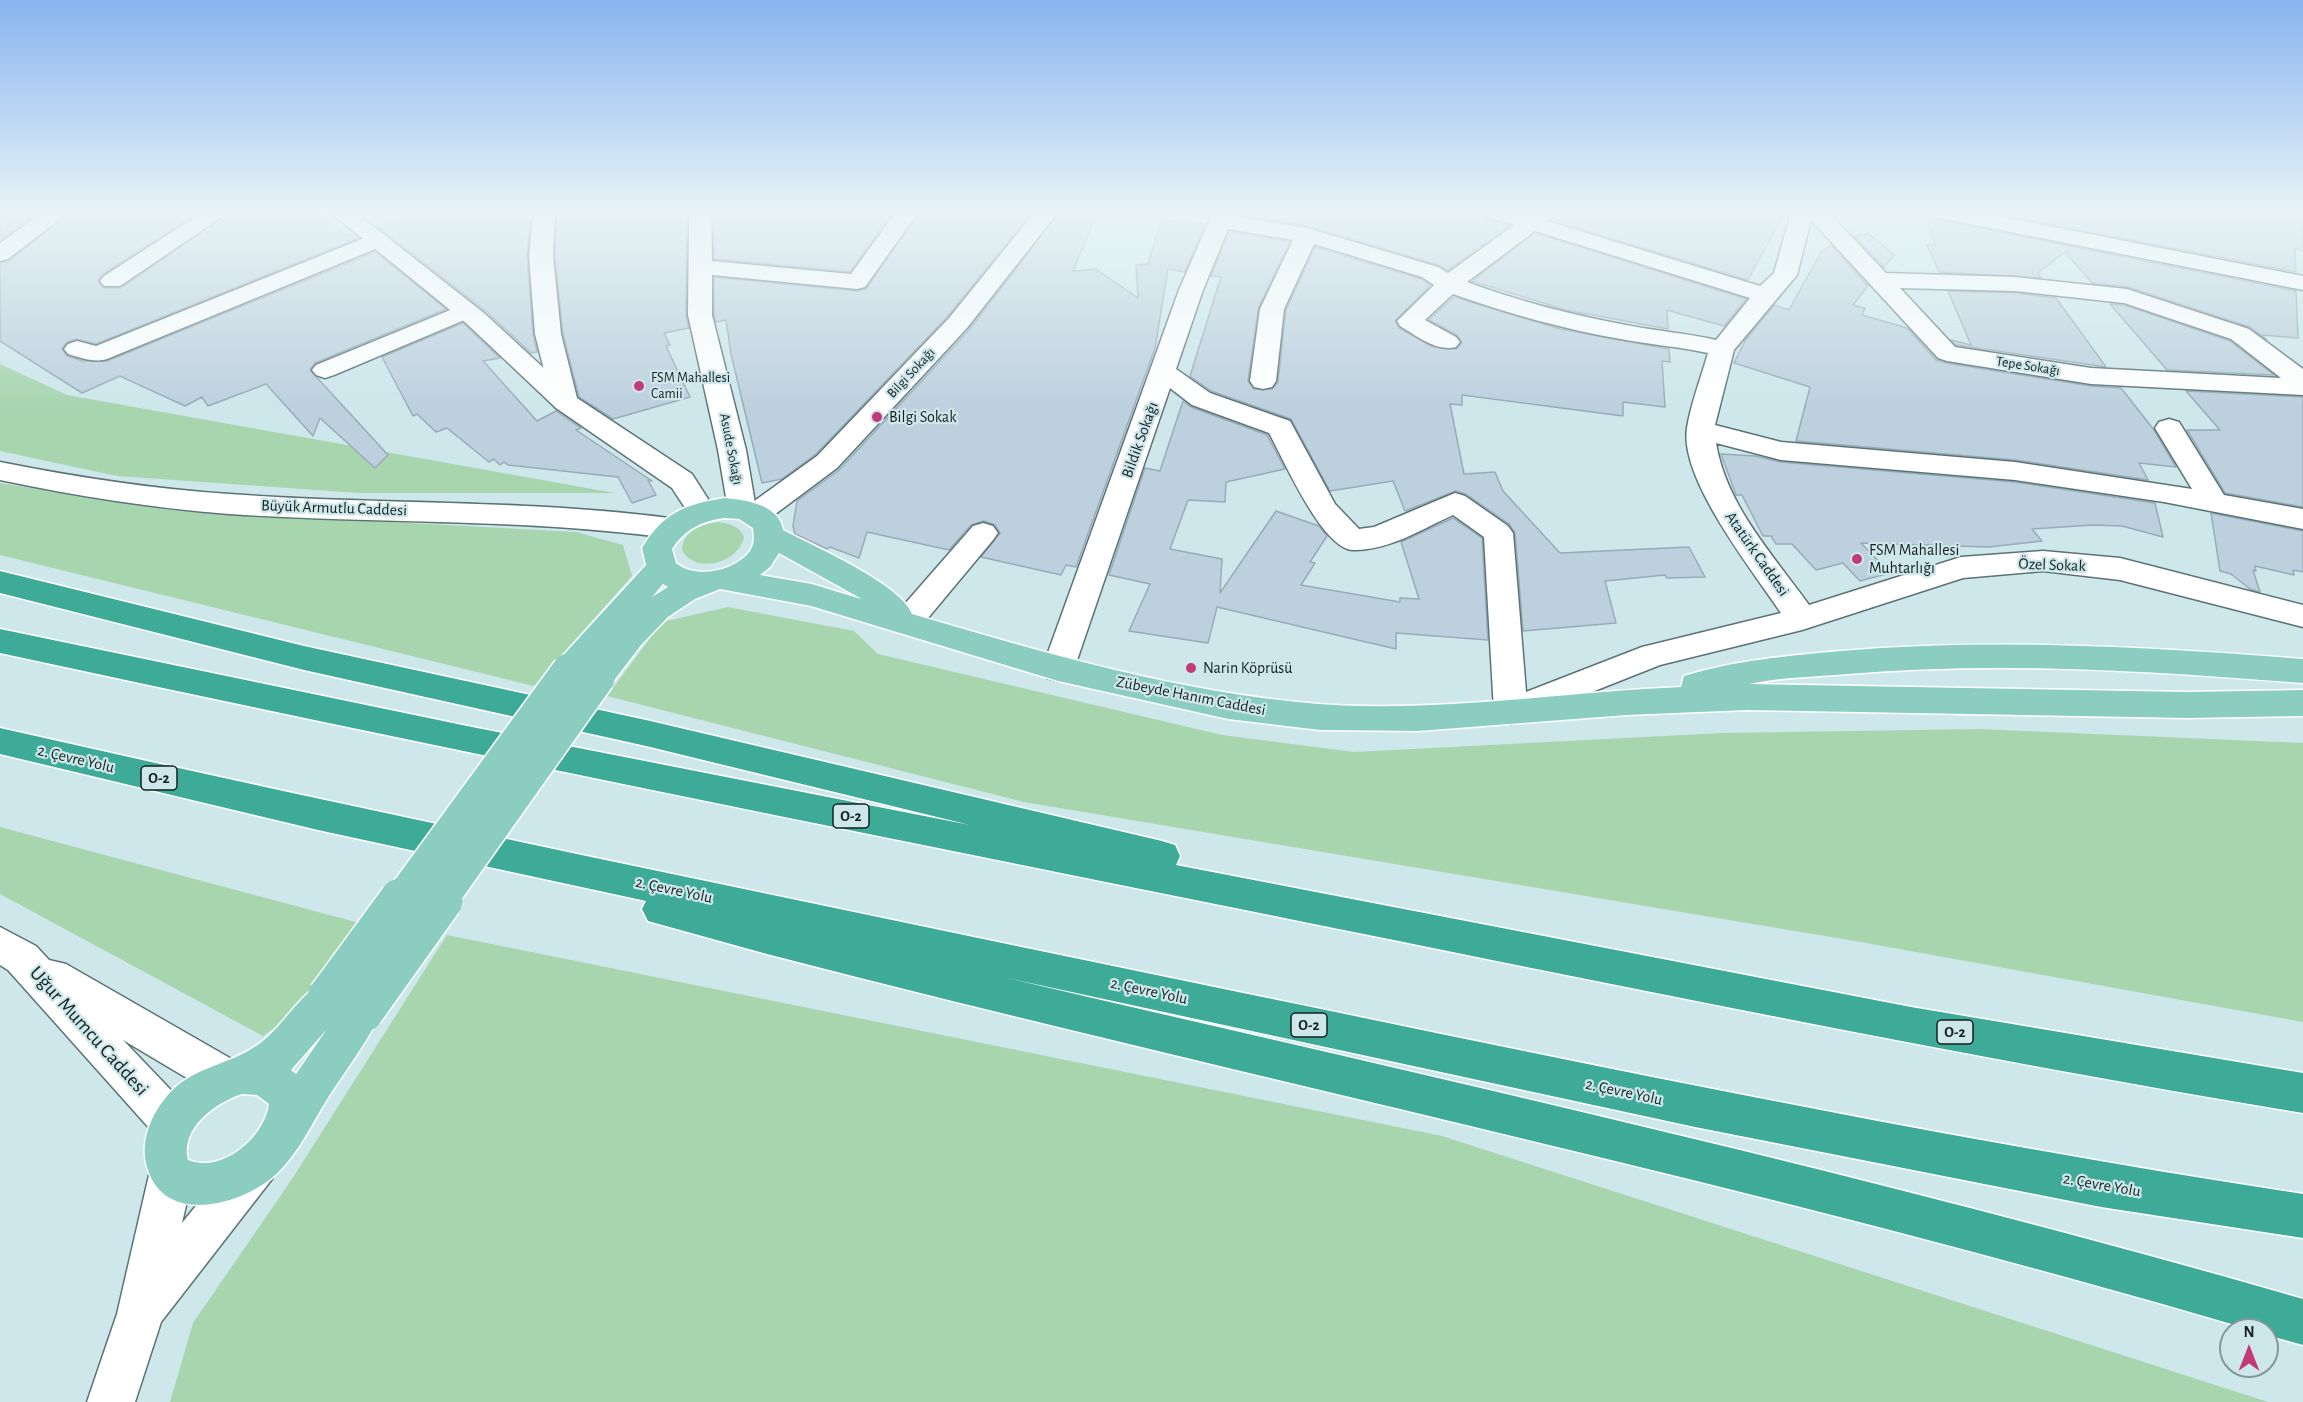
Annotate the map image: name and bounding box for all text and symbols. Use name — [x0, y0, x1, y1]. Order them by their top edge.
street label: Bilgi Sokağı — [883, 344, 939, 402]
street label: Tepe Sokağı — [1995, 353, 2061, 379]
place label: FSM Mahallesi Camii — [651, 370, 730, 402]
marker: FSM Mahallesi Camii — [632, 379, 646, 393]
street label: Bildik Sokağı — [1117, 399, 1163, 481]
place label: Bilgi Sokak — [889, 407, 956, 427]
marker: Bilgi Sokak — [870, 410, 884, 424]
street label: Asude Sokağı — [716, 412, 746, 486]
street label: Büyük Armutlu Caddesi — [261, 496, 407, 520]
street label: Atatürk Caddesi — [1721, 508, 1793, 600]
place label: FSM Mahallesi Muhtarlığı — [1869, 540, 1959, 578]
marker: FSM Mahallesi Muhtarlığı — [1850, 552, 1864, 566]
street label: Özel Sokak — [2018, 554, 2086, 576]
place label: Narin Köprüsü — [1203, 658, 1292, 678]
marker: Narin Köprüsü — [1184, 661, 1198, 675]
street label: Zübeyde Hanım Caddesi — [1115, 672, 1267, 720]
street label: 2. Çevre Yolu — [36, 741, 116, 777]
road number: O-2 — [141, 766, 177, 790]
road number: O-2 — [833, 804, 869, 828]
street label: 2. Çevre Yolu — [634, 872, 714, 908]
street label: Uğur Mumcu Caddesi — [24, 961, 154, 1101]
street label: 2. Çevre Yolu — [1109, 973, 1189, 1009]
road number: O-2 — [1291, 1013, 1327, 1037]
road number: O-2 — [1937, 1020, 1973, 1044]
street label: 2. Çevre Yolu — [1584, 1074, 1664, 1110]
street label: 2. Çevre Yolu — [2062, 1169, 2142, 1201]
north arrow — [2219, 1318, 2279, 1378]
text: N — [2243, 1324, 2255, 1340]

